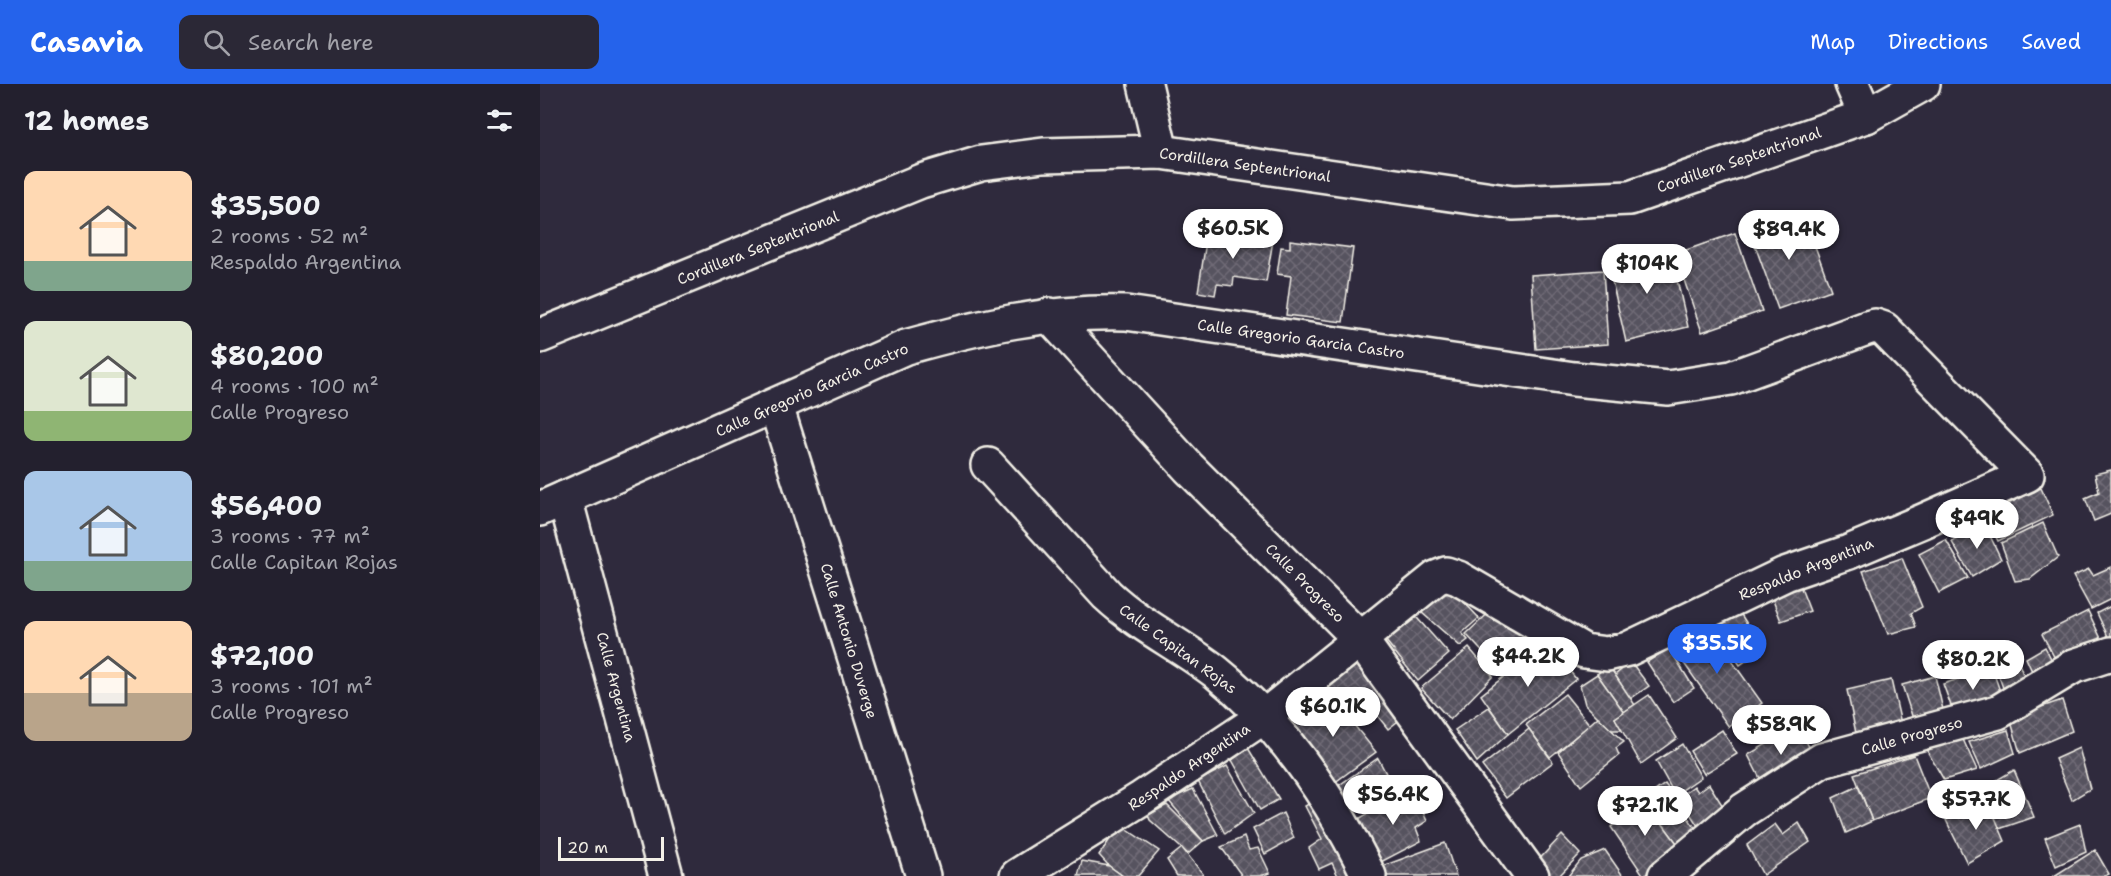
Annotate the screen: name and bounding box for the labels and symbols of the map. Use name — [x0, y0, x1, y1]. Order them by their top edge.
street label: Cordillera Septentrional — [1654, 122, 1824, 198]
street label: Cordillera Septentrional — [1158, 143, 1332, 187]
street label: Cordillera Septentrional — [674, 206, 842, 290]
pin: $60.5K — [1184, 209, 1282, 260]
pin: $89.4K — [1740, 210, 1838, 261]
pin: $104K — [1605, 244, 1689, 295]
street label: Calle Gregorio Garcia Castro — [1196, 315, 1406, 363]
street label: Calle Gregorio Garcia Castro — [712, 338, 912, 442]
pin: $49K — [1941, 499, 2013, 550]
street label: Respaldo Argentina — [1736, 533, 1877, 605]
street label: Calle Progreso — [1261, 539, 1349, 627]
street label: Calle Antonio Duverge — [816, 561, 882, 721]
street label: Calle Capitan Rojas — [1115, 600, 1241, 698]
pin: $35.5K — [1668, 624, 1766, 675]
street label: Calle Argentina — [592, 630, 640, 745]
pin: $44.2K — [1479, 637, 1577, 688]
pin: $80.2K — [1924, 640, 2022, 691]
pin: $60.1K — [1284, 687, 1382, 738]
pin: $58.9K — [1732, 705, 1830, 756]
street label: Calle Progreso — [1859, 712, 1965, 760]
street label: Respaldo Argentina — [1124, 718, 1255, 815]
pin: $56.4K — [1344, 775, 1442, 826]
pin: $57.7K — [1927, 780, 2025, 831]
pin: $72.1K — [1596, 786, 1694, 837]
scale bar — [558, 834, 664, 862]

